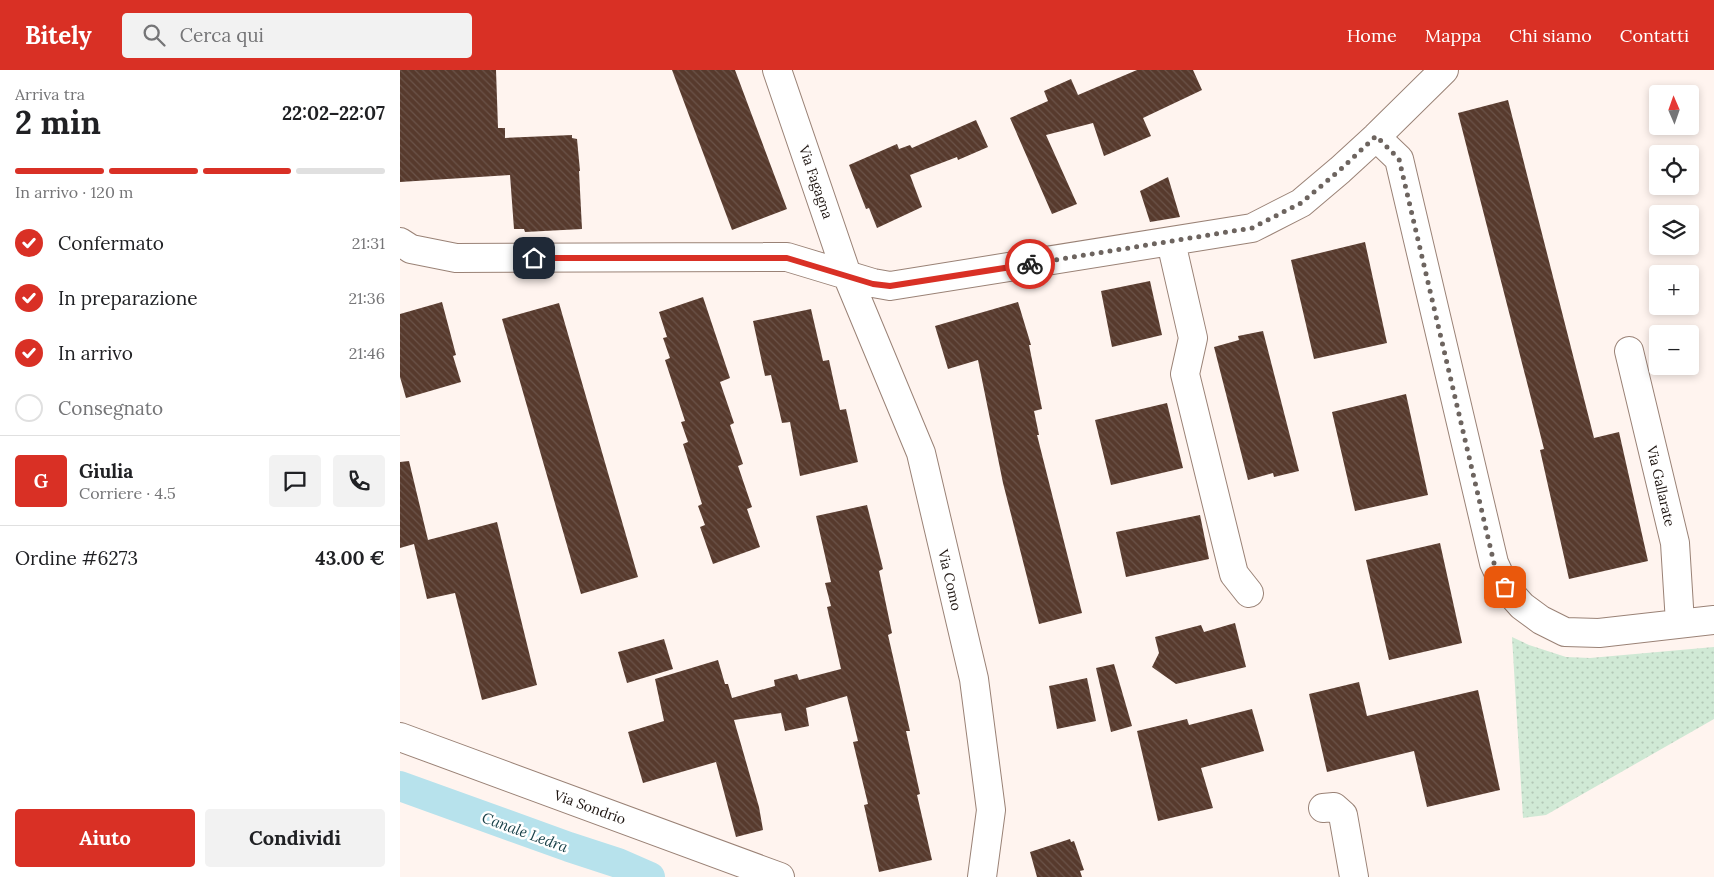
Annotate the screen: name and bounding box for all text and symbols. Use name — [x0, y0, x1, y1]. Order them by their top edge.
search box — [122, 13, 472, 58]
text: Bitely — [25, 20, 92, 51]
icon: search — [140, 21, 168, 49]
text: Cerca qui — [180, 23, 264, 47]
text: Home — [1347, 24, 1397, 47]
text: Mappa — [1425, 24, 1481, 47]
text: Chi siamo — [1509, 24, 1592, 47]
text: Contatti — [1620, 24, 1689, 47]
text: Arriva tra — [15, 84, 85, 104]
north arrow — [1649, 85, 1699, 135]
map controls — [1649, 85, 1699, 375]
text: 22:02–22:07 — [282, 101, 385, 125]
text: 2 min — [15, 102, 101, 143]
street label: Via Fagagna — [795, 142, 837, 221]
button: locate — [1649, 145, 1699, 195]
text: In arrivo · 120 m — [15, 182, 133, 202]
button: layers — [1649, 205, 1699, 255]
icon: check — [15, 229, 43, 257]
text: Confermato — [58, 231, 164, 255]
text: 21:31 — [352, 233, 385, 253]
pin — [513, 237, 555, 279]
courier — [1005, 239, 1055, 289]
icon: home — [520, 244, 548, 272]
icon: bike — [1016, 250, 1044, 278]
button: + — [1649, 265, 1699, 315]
icon: check — [15, 284, 43, 312]
text: In preparazione — [58, 286, 198, 310]
text: 21:36 — [348, 288, 385, 308]
button: − — [1649, 325, 1699, 375]
icon: check — [15, 339, 43, 367]
text: In arrivo — [58, 341, 133, 365]
text: 21:46 — [349, 343, 385, 363]
text: Consegnato — [58, 396, 163, 420]
street label: Via Gallarate — [1643, 443, 1679, 529]
button: chat — [269, 455, 321, 507]
button: phone — [333, 455, 385, 507]
text: Giulia — [79, 459, 133, 483]
text: G — [34, 469, 48, 493]
text: Corriere · 4.5 — [79, 483, 176, 503]
text: Ordine #6273 — [15, 546, 138, 570]
text: 43.00 € — [315, 546, 385, 570]
street label: Via Como — [934, 547, 966, 612]
pin — [1484, 566, 1526, 608]
icon: bag — [1491, 573, 1519, 601]
street label: Via Sondrio — [551, 785, 628, 828]
water label: Canale Ledra — [479, 808, 571, 857]
button: Aiuto — [15, 809, 195, 867]
button: Condividi — [205, 809, 385, 867]

